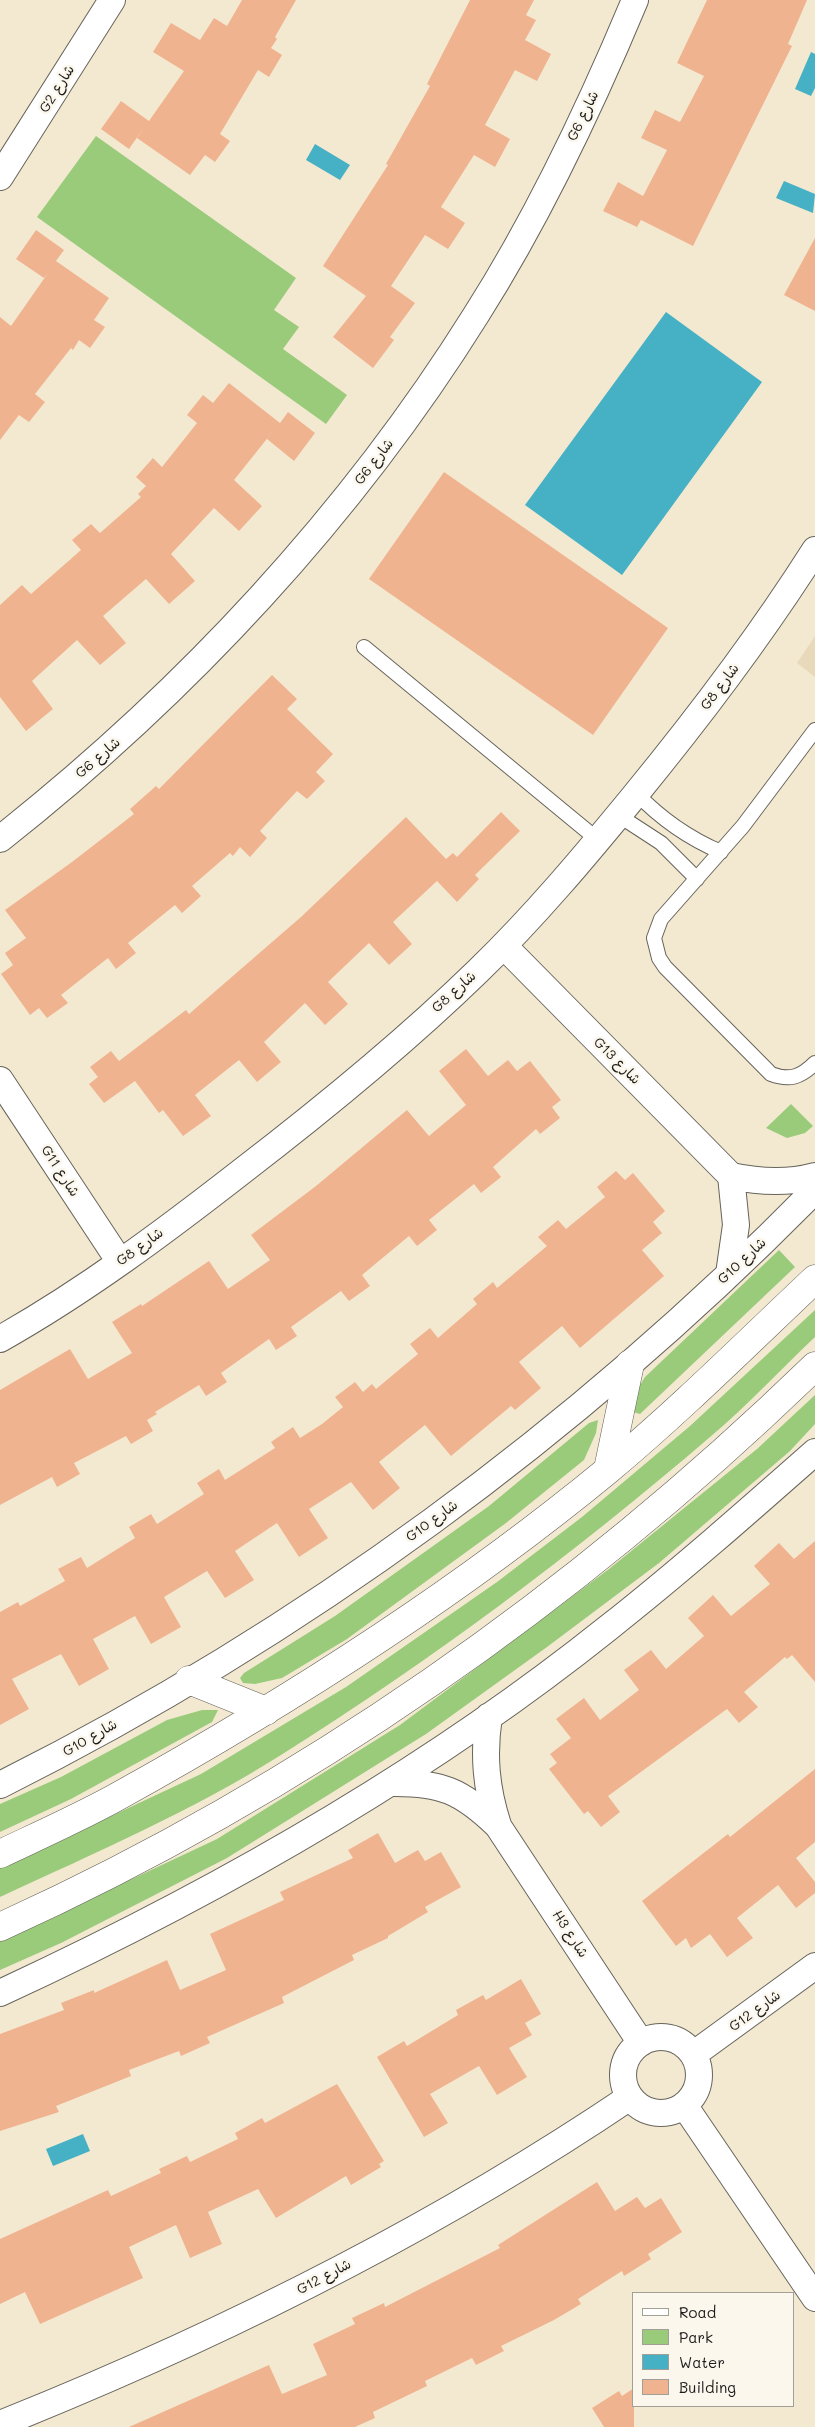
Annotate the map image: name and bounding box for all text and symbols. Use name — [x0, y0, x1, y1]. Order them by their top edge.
street label: G2 شارع — [36, 62, 78, 116]
street label: G6 شارع — [564, 88, 602, 144]
street label: G6 شارع — [351, 436, 397, 488]
street label: G8 شارع — [697, 661, 743, 713]
street label: G6 شارع — [72, 734, 124, 782]
street label: G8 شارع — [428, 968, 480, 1016]
street label: G13 شارع — [590, 1034, 644, 1088]
street label: G11 شارع — [37, 1142, 83, 1200]
street label: G8 شارع — [113, 1224, 167, 1270]
street label: G10 شارع — [714, 1234, 770, 1288]
street label: G10 شارع — [403, 1497, 461, 1545]
street label: G10 شارع — [60, 1716, 120, 1760]
street label: H3 شارع — [549, 1907, 591, 1961]
street label: G12 شارع — [726, 1987, 784, 2035]
street label: G12 شارع — [294, 2256, 354, 2298]
legend — [632, 2292, 795, 2407]
text: Road — [679, 2302, 716, 2322]
text: Park — [679, 2327, 713, 2347]
text: Water — [679, 2352, 725, 2372]
text: Building — [679, 2377, 736, 2397]

